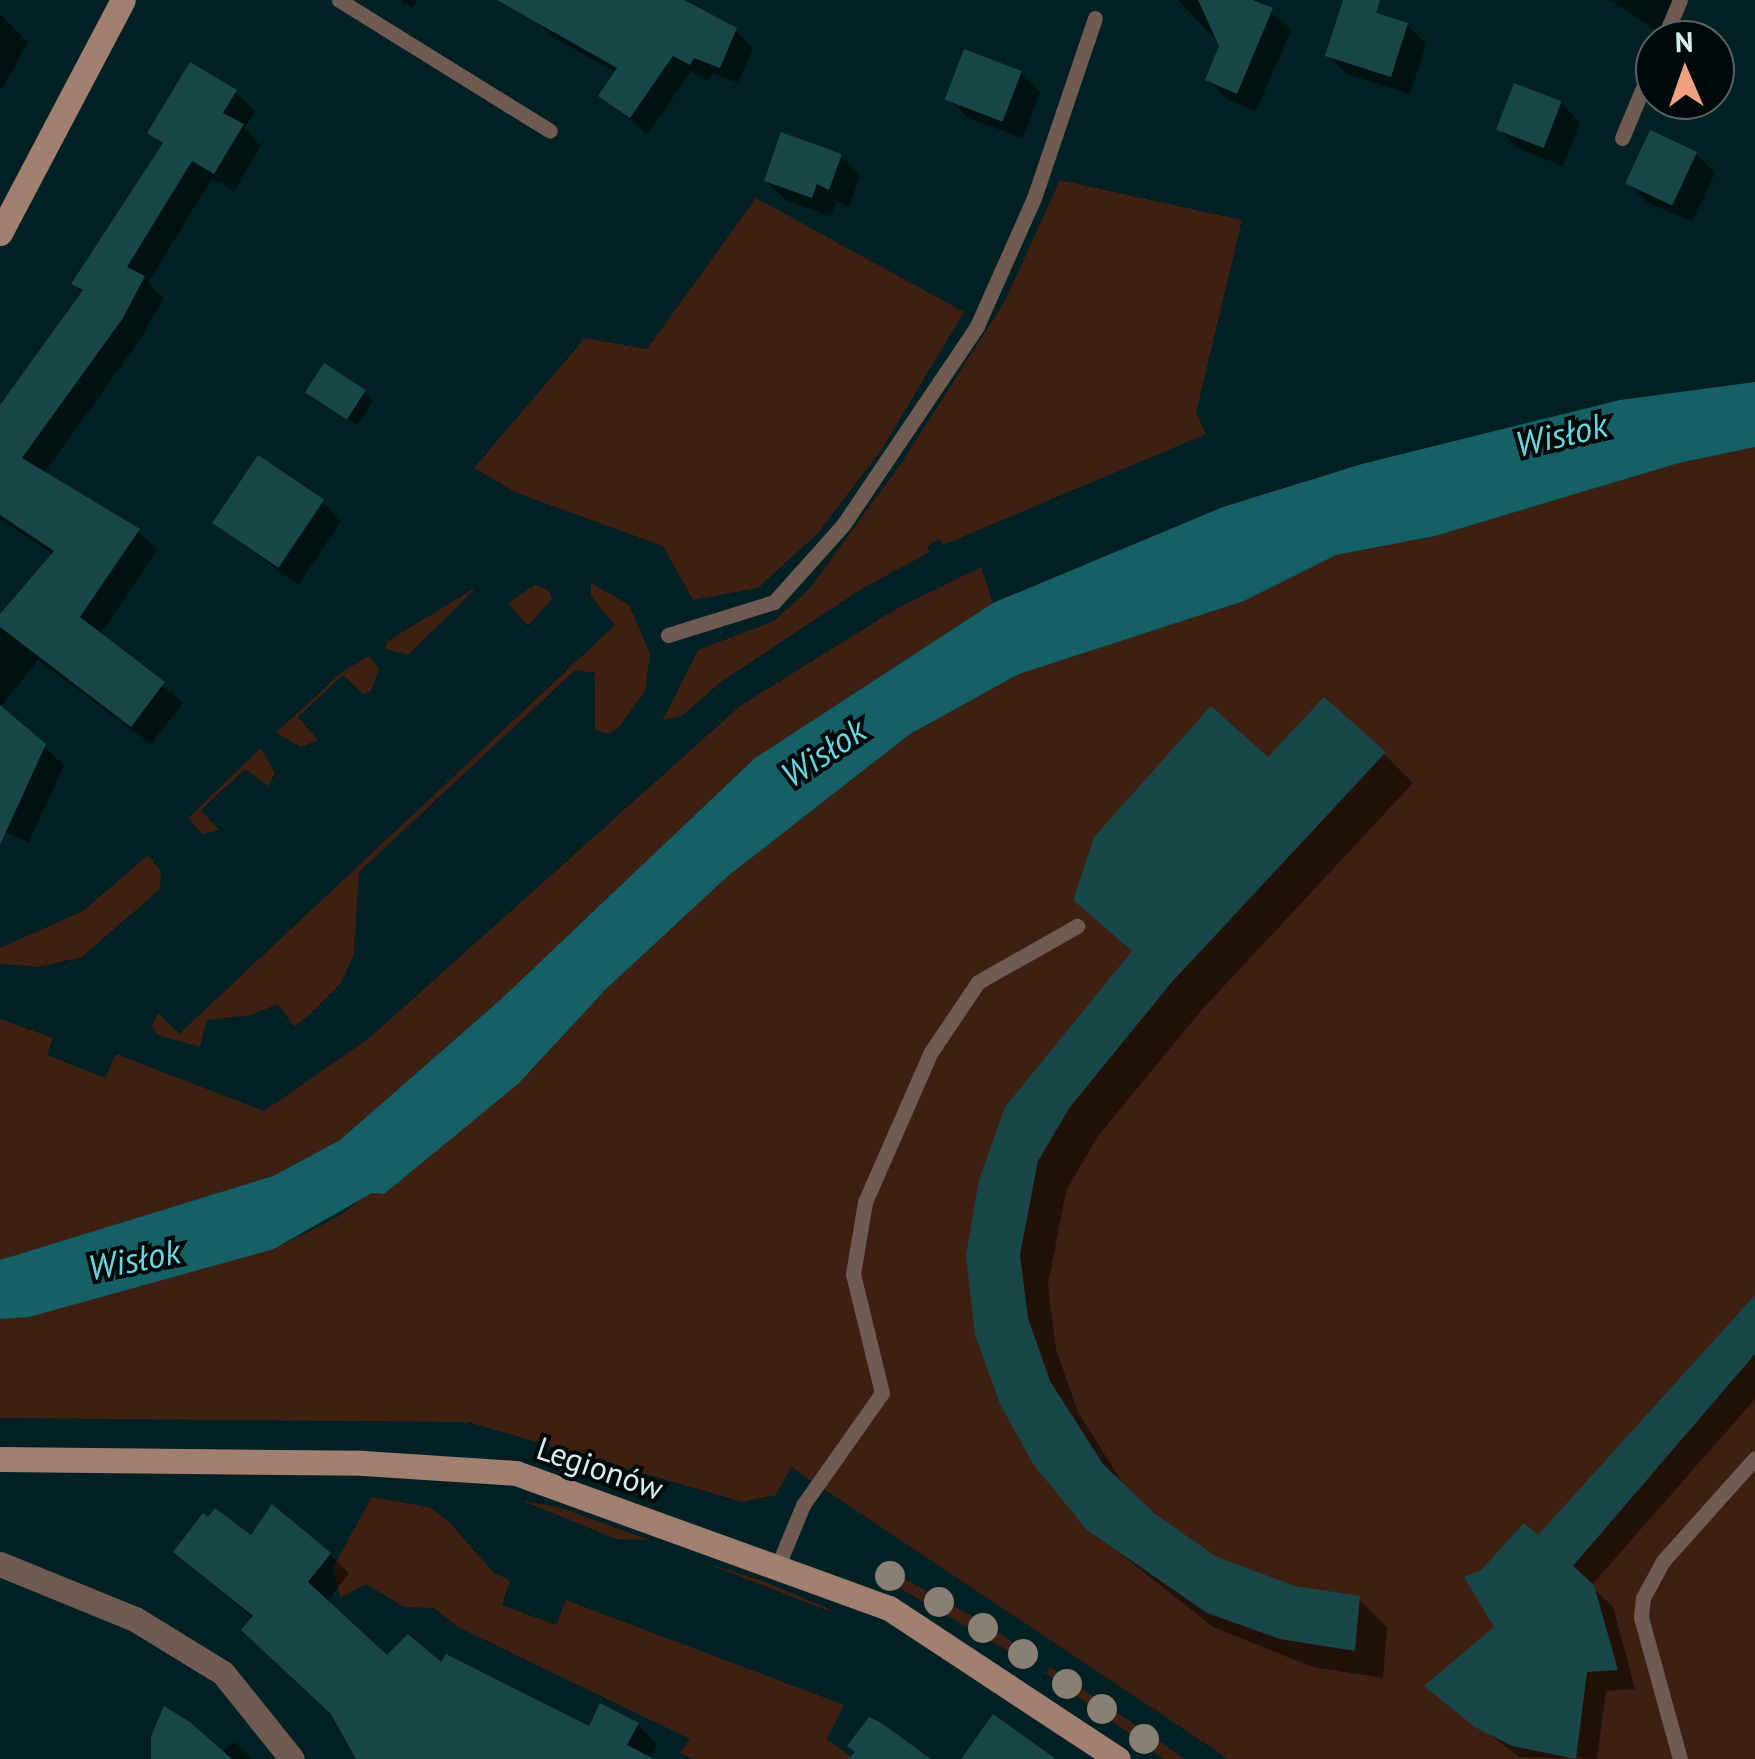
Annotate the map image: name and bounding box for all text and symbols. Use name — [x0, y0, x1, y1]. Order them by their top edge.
north arrow — [1635, 20, 1735, 120]
text: N — [1674, 23, 1694, 60]
water label: Wisłok — [1511, 403, 1611, 465]
water label: Wisłok — [773, 709, 873, 795]
water label: Wisłok — [84, 1229, 184, 1289]
street label: Legionów — [532, 1428, 668, 1508]

